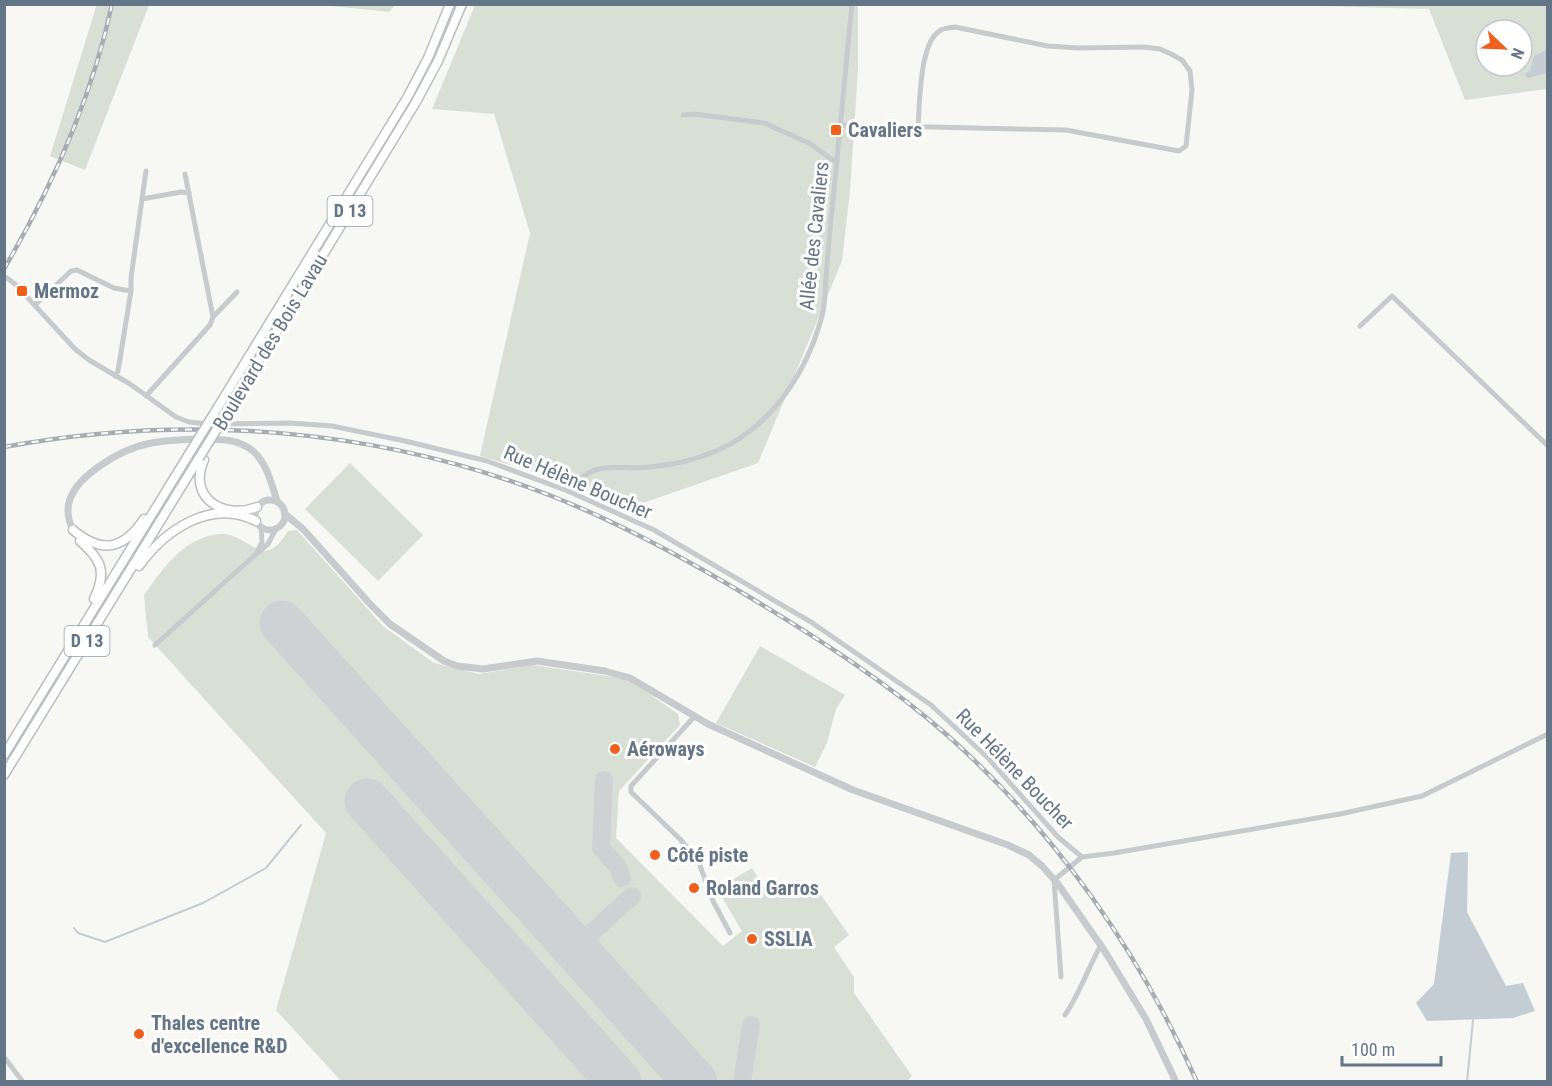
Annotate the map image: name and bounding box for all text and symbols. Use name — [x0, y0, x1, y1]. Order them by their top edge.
north arrow — [1474, 18, 1534, 78]
text: N — [1507, 45, 1528, 62]
place label: Cavaliers — [848, 118, 922, 142]
marker: Cavaliers — [829, 123, 843, 137]
street label: Allée des Cavaliers — [794, 160, 834, 312]
road number: D 13 — [328, 196, 372, 226]
street label: Boulevard des Bois Lavau — [208, 249, 332, 435]
place label: Mermoz — [34, 279, 99, 303]
marker: Mermoz — [15, 284, 29, 298]
street label: Rue Hélène Boucher — [500, 440, 656, 524]
road number: D 13 — [64, 626, 110, 656]
street label: Rue Hélène Boucher — [951, 704, 1079, 834]
place label: Aéroways — [627, 737, 705, 761]
marker: Aéroways — [608, 742, 622, 756]
place label: Côté piste — [667, 843, 748, 867]
marker: Côté piste — [648, 848, 662, 862]
place label: Roland Garros — [706, 876, 819, 900]
marker: Roland Garros — [687, 881, 701, 895]
place label: SSLIA — [764, 927, 813, 951]
marker: SSLIA — [745, 932, 759, 946]
place label: Thales centre d'excellence R&D — [151, 1011, 288, 1058]
marker: Thales centre d'excellence R&D — [132, 1027, 146, 1041]
scale bar — [1342, 1029, 1441, 1067]
text: 100 m — [1351, 1039, 1395, 1060]

